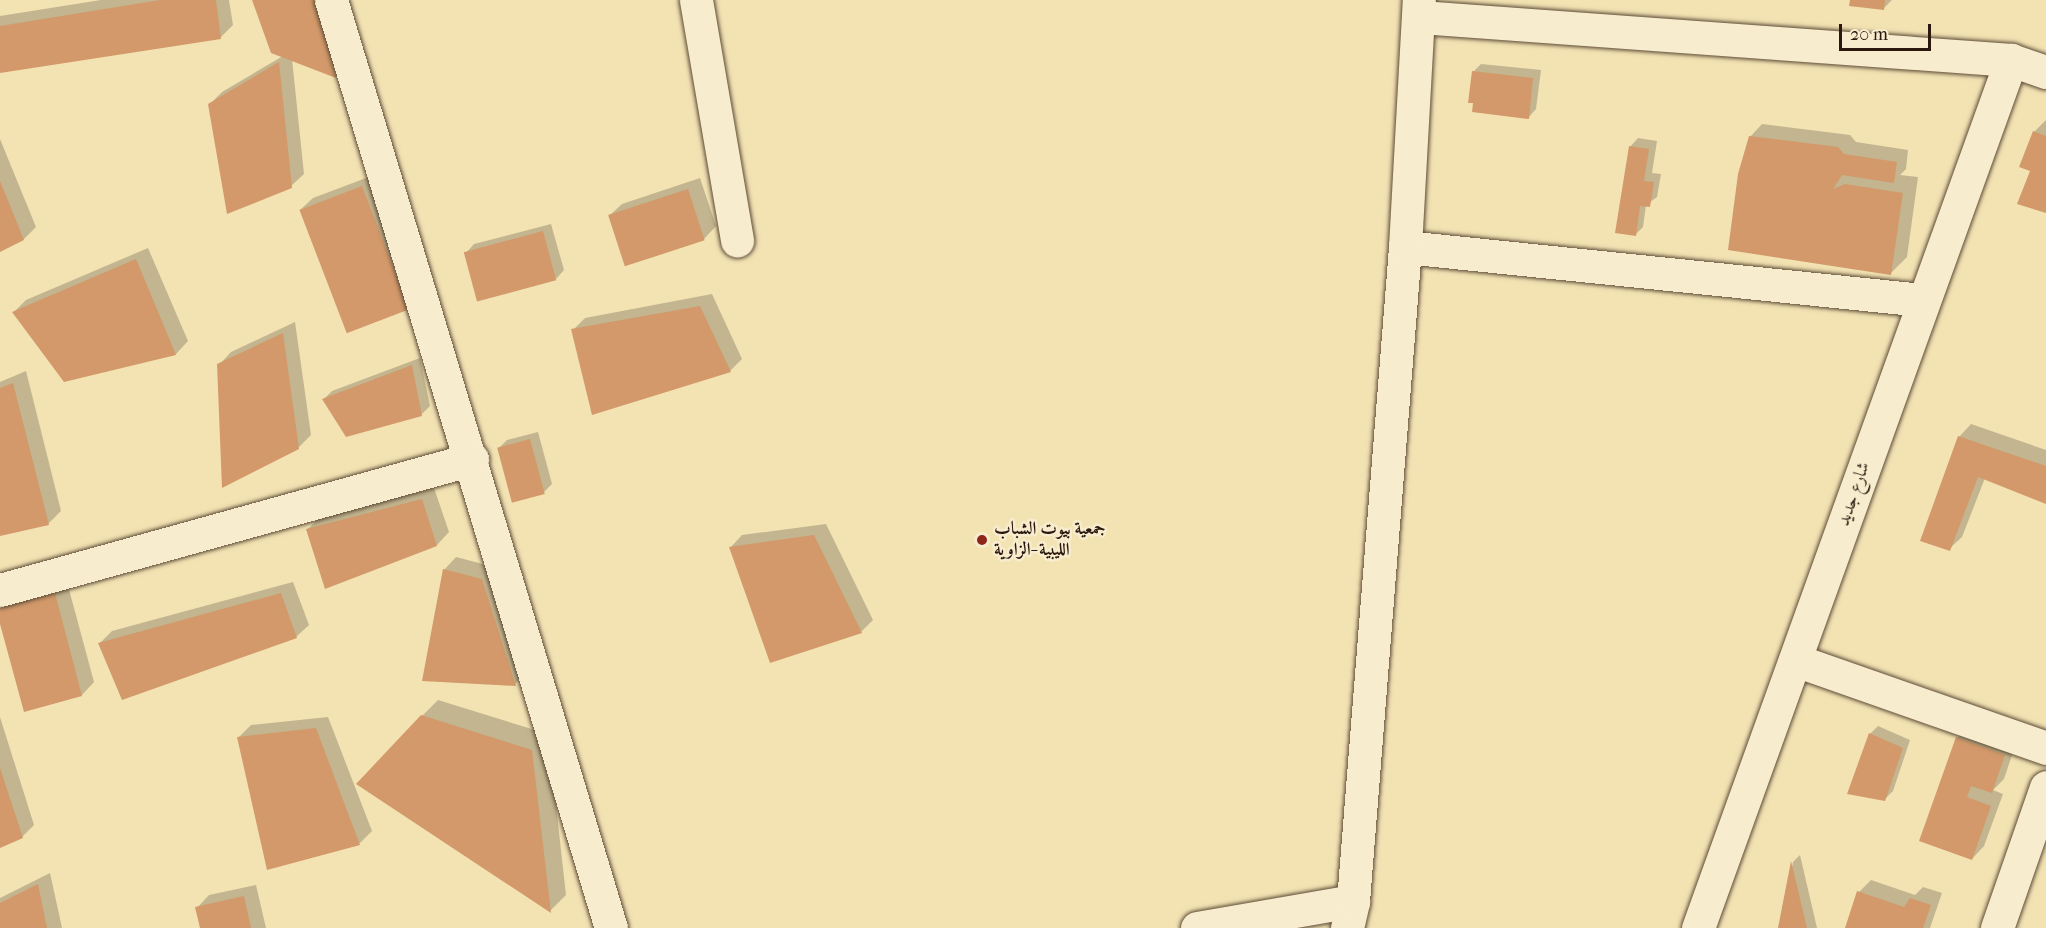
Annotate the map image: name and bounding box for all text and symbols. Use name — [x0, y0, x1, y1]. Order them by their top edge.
scale bar — [1842, 12, 1934, 50]
text: 20 m — [1850, 24, 1888, 45]
street label: شارع جديد — [1833, 459, 1875, 529]
place label: جمعية بيوت الشباب الليبية -الزاوية — [994, 519, 1105, 562]
marker: جمعية بيوت الشباب الليبية -الزاوية — [975, 533, 989, 547]

